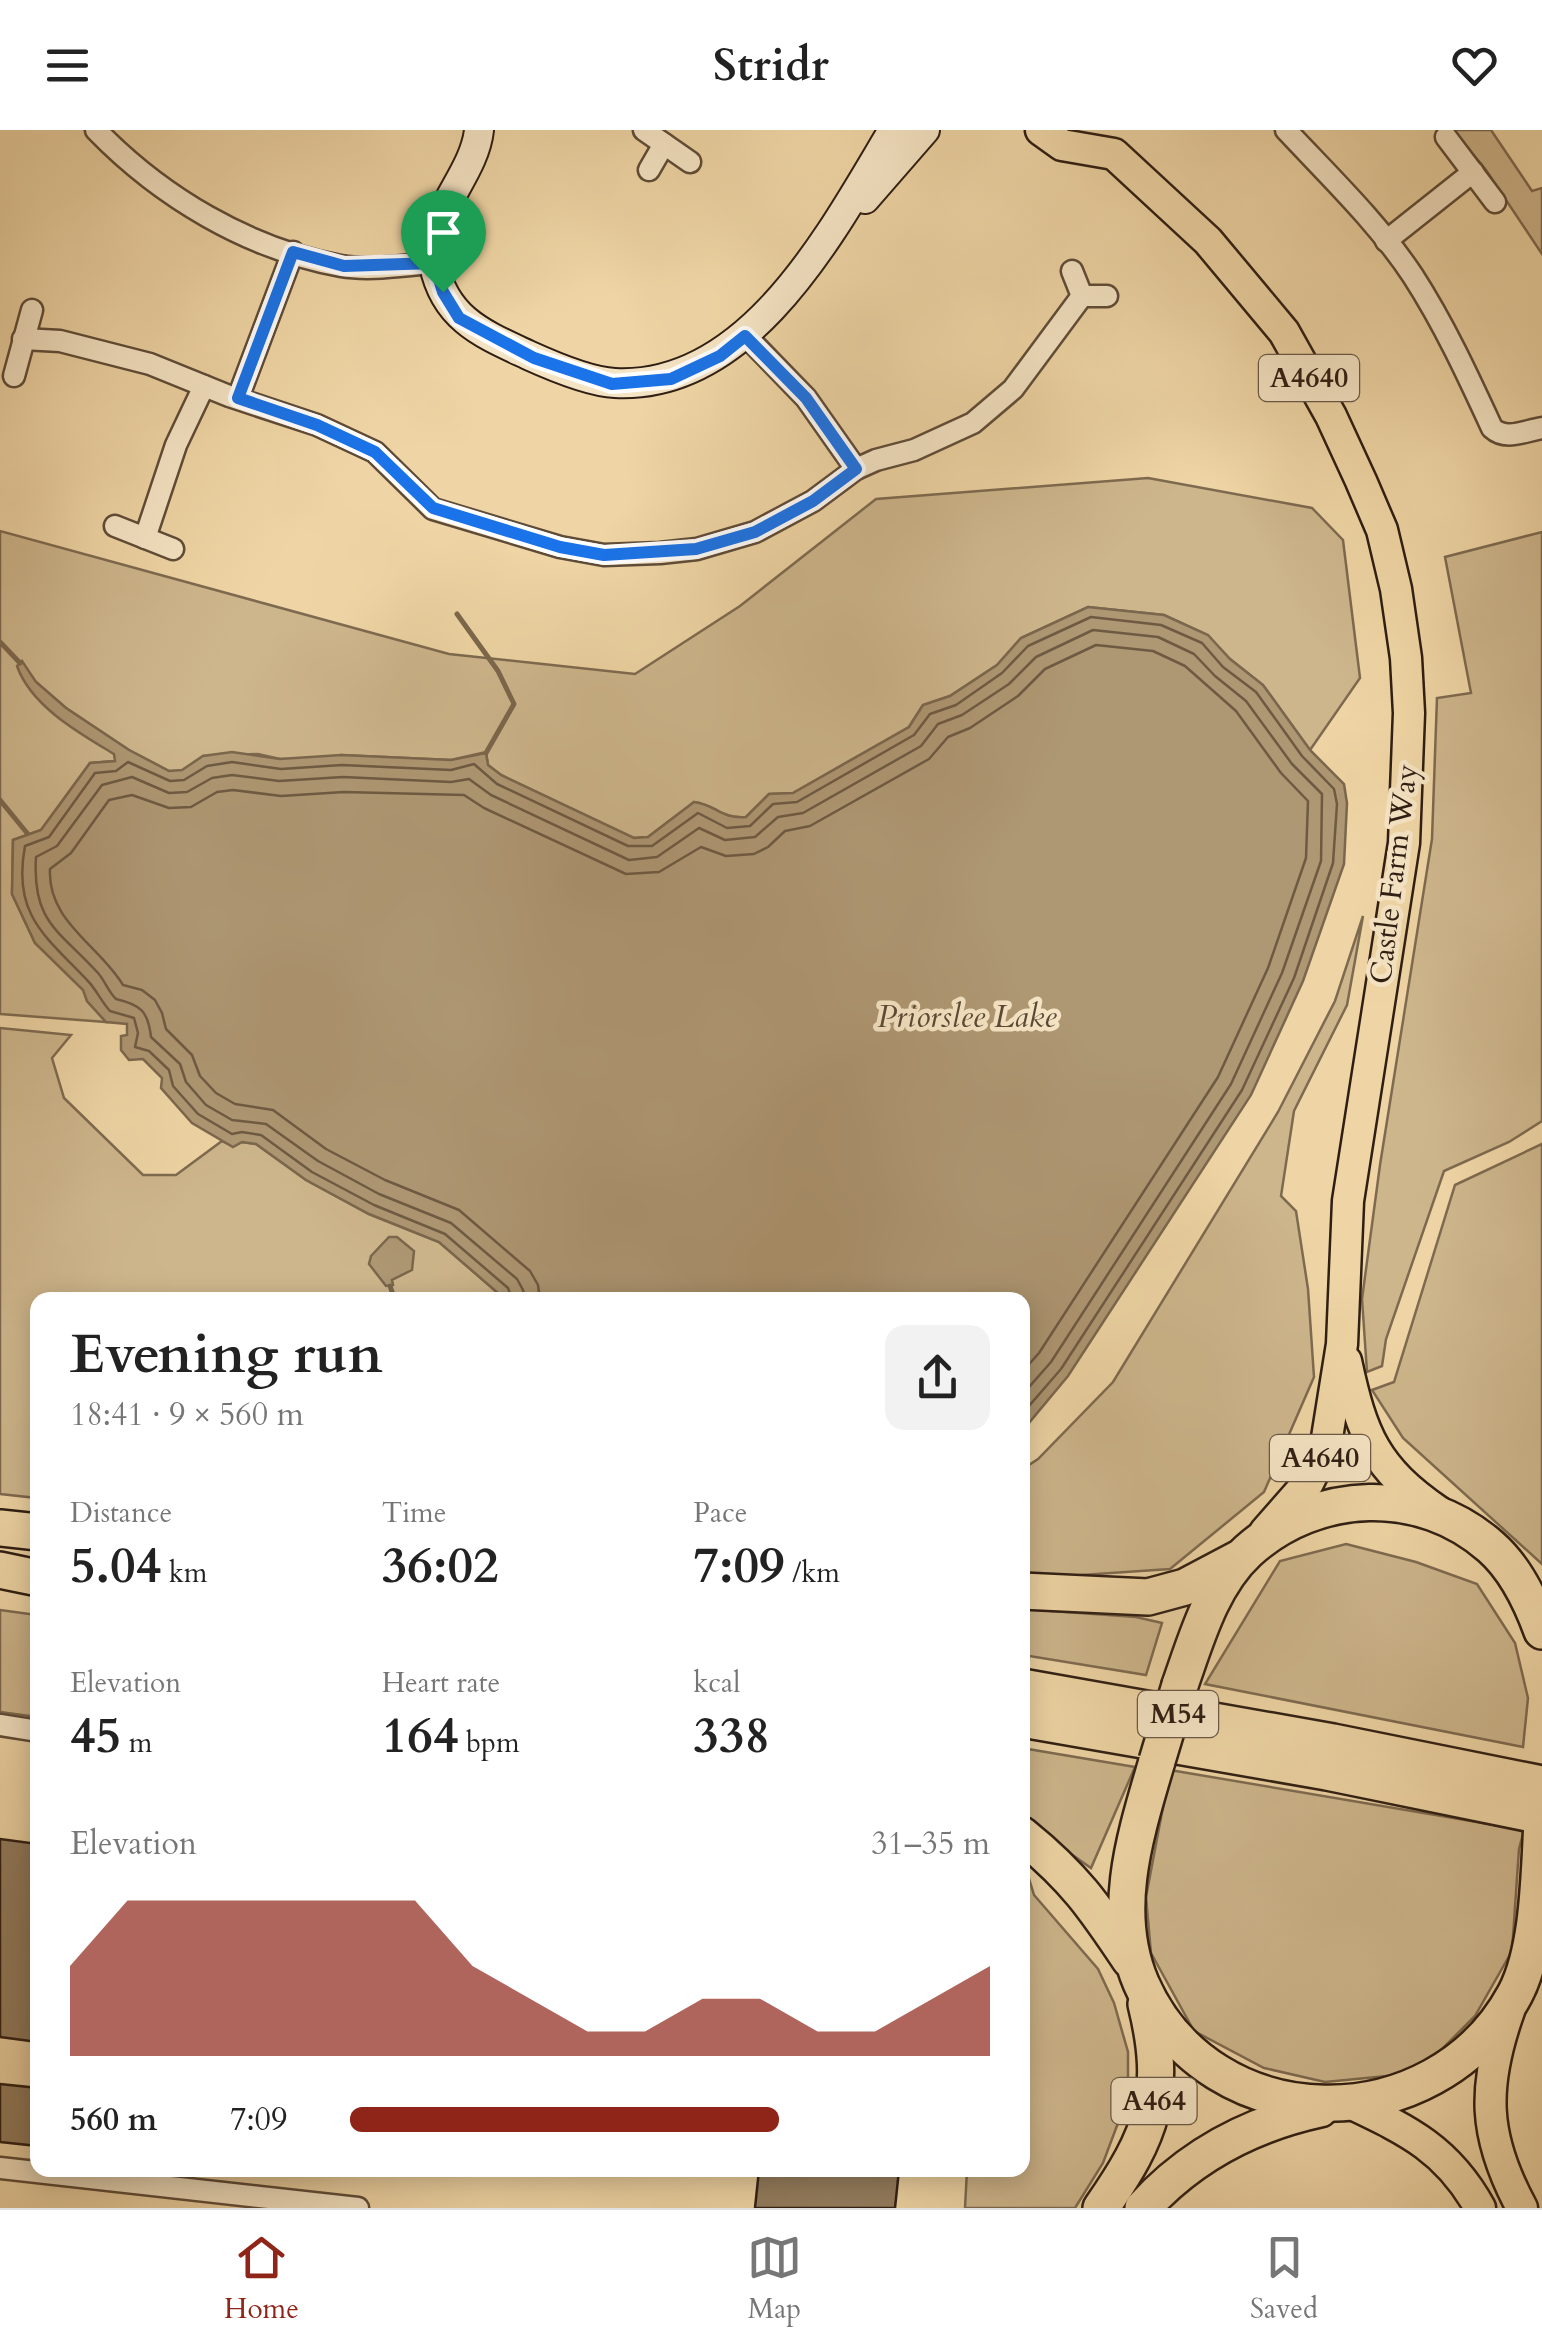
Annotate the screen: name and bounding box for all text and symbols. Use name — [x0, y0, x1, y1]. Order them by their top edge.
text: Stridr — [713, 35, 829, 96]
icon: menu — [40, 38, 95, 93]
icon: heart — [1447, 38, 1502, 93]
pin — [401, 190, 486, 293]
icon: arrive — [416, 205, 471, 260]
road number: A4640 — [1259, 355, 1359, 401]
street label: Castle Farm Way — [1360, 762, 1428, 986]
water label: Priorslee Lake — [877, 995, 1057, 1039]
text: Evening run — [70, 1318, 383, 1392]
button: share — [885, 1325, 990, 1430]
text: 18:41 · 9 × 560 m — [70, 1393, 304, 1437]
road number: A4640 — [1270, 1435, 1370, 1481]
text: Distance — [70, 1494, 172, 1532]
text: Time — [382, 1494, 446, 1532]
text: Pace — [693, 1494, 747, 1532]
text: 5.04 — [70, 1532, 161, 1600]
text: 36:02 — [382, 1532, 499, 1600]
text: 7:09 — [693, 1532, 785, 1600]
text: km — [161, 1554, 208, 1592]
text: /km — [785, 1554, 840, 1592]
text: Elevation — [70, 1664, 181, 1702]
text: Heart rate — [382, 1664, 500, 1702]
text: kcal — [693, 1664, 740, 1702]
road number: M54 — [1138, 1691, 1218, 1737]
text: 45 — [70, 1702, 121, 1770]
text: 164 — [382, 1702, 459, 1770]
text: 338 — [693, 1702, 770, 1770]
text: m — [121, 1724, 152, 1762]
text: bpm — [459, 1724, 520, 1762]
text: Elevation — [70, 1822, 197, 1866]
text: 31–35 m — [871, 1822, 990, 1866]
road number: A464 — [1112, 2078, 1196, 2124]
text: 560 m — [70, 2098, 157, 2142]
text: 7:09 — [230, 2098, 287, 2142]
tab: Home — [224, 2230, 299, 2328]
tab: Map — [747, 2230, 802, 2328]
tab: Saved — [1250, 2230, 1318, 2328]

